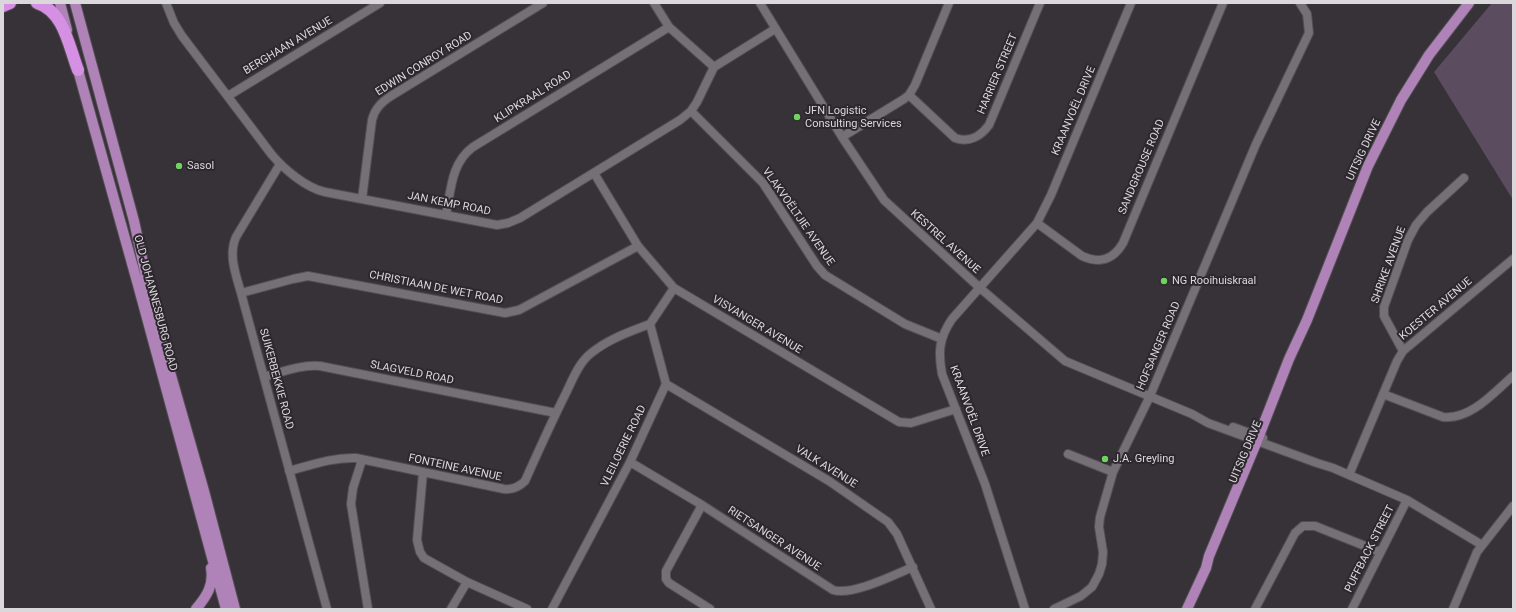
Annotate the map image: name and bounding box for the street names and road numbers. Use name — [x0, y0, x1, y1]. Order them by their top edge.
street label: BERGHAAN AVENUE — [241, 14, 335, 78]
street label: EDWIN CONROY ROAD — [373, 29, 475, 99]
street label: HARRIER STREET — [975, 32, 1021, 116]
street label: KRAANVOËL DRIVE — [1049, 64, 1099, 158]
street label: KLIPKRAAL ROAD — [492, 68, 574, 126]
street label: UITSIG DRIVE — [1344, 117, 1384, 183]
street label: SANDGROUSE ROAD — [1116, 118, 1168, 216]
street label: VLAKVOËLTJIE AVENUE — [759, 165, 837, 269]
street label: JAN KEMP ROAD — [406, 189, 492, 219]
street label: KESTREL AVENUE — [907, 207, 983, 277]
street label: SHRIKE AVENUE — [1369, 225, 1409, 305]
street label: OLD JOHANNESBURG ROAD — [130, 234, 180, 372]
street label: CHRISTIAAN DE WET ROAD — [368, 269, 504, 307]
street label: KOESTER AVENUE — [1397, 275, 1475, 343]
street label: VISVANGER AVENUE — [710, 293, 804, 357]
street label: HOFSANGER ROAD — [1134, 300, 1184, 392]
street label: SUIKERBEKKIE ROAD — [256, 327, 296, 431]
street label: SLAGVELD ROAD — [369, 358, 455, 388]
street label: KRAANVOËL DRIVE — [946, 364, 992, 458]
street label: VLEILOERIE ROAD — [599, 403, 649, 489]
street label: UITSIG DRIVE — [1227, 419, 1265, 485]
street label: VALK AVENUE — [793, 443, 859, 491]
street label: FONTEINE AVENUE — [407, 452, 503, 484]
street label: PUFFBACK STREET — [1342, 503, 1398, 595]
street label: RIETSANGER AVENUE — [725, 504, 823, 574]

